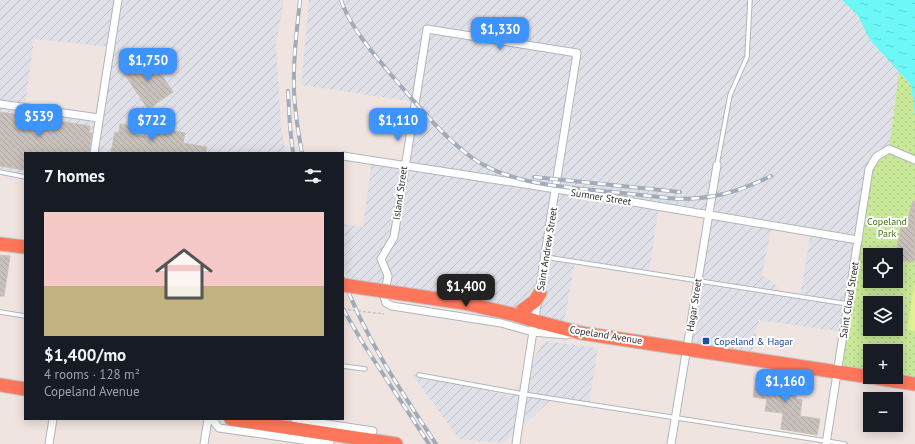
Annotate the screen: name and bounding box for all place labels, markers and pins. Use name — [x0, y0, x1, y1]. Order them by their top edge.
pin: $1,330 — [467, 17, 533, 51]
pin: $1,750 — [115, 48, 181, 82]
pin: $539 — [15, 104, 63, 138]
pin: $722 — [128, 108, 176, 142]
pin: $1,110 — [365, 108, 431, 142]
pin: $1,400 — [433, 274, 499, 308]
place label: Copeland & Hagar — [714, 335, 793, 348]
marker: Copeland & Hagar — [701, 336, 711, 346]
pin: $1,160 — [752, 369, 818, 403]

